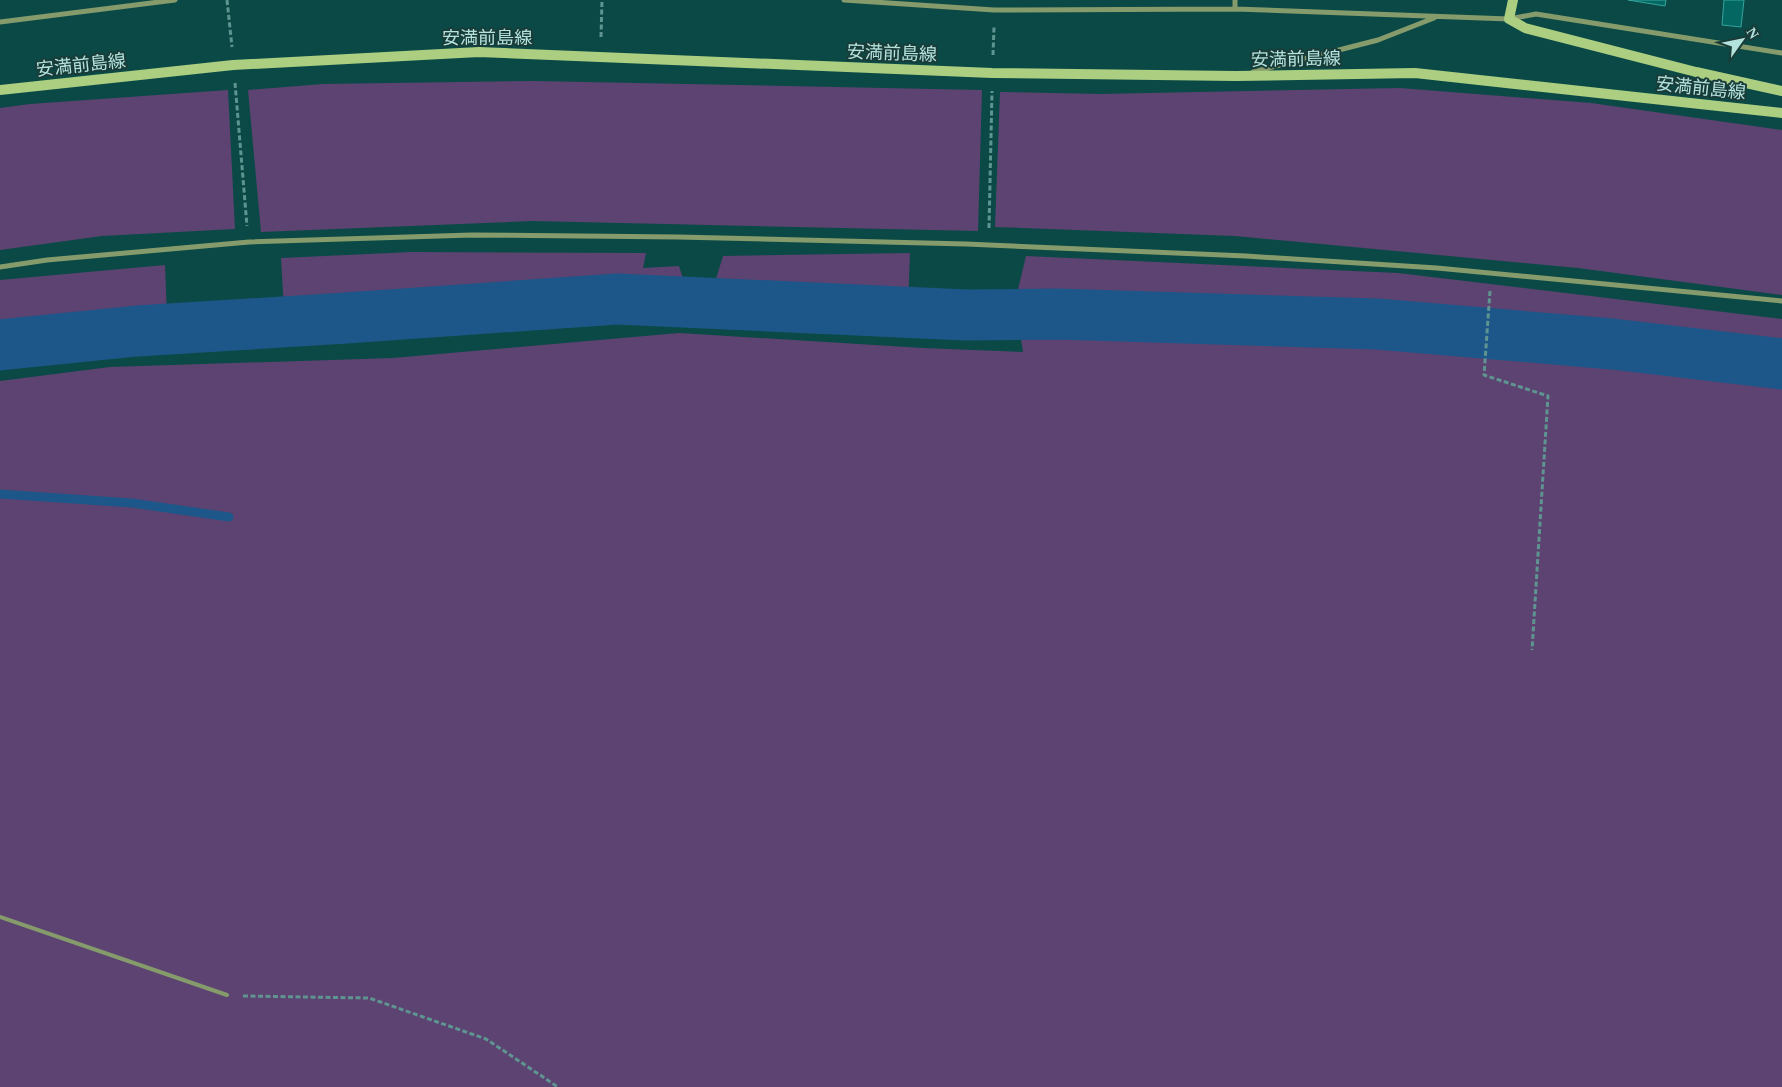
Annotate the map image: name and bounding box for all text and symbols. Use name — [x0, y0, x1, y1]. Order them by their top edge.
north arrow — [1717, 15, 1767, 65]
text: N — [1743, 25, 1762, 42]
street label: 安満前島線 — [442, 28, 532, 48]
street label: 安満前島線 — [847, 41, 937, 65]
street label: 安満前島線 — [1251, 48, 1341, 70]
street label: 安満前島線 — [35, 50, 127, 80]
street label: 安満前島線 — [1655, 73, 1747, 103]

